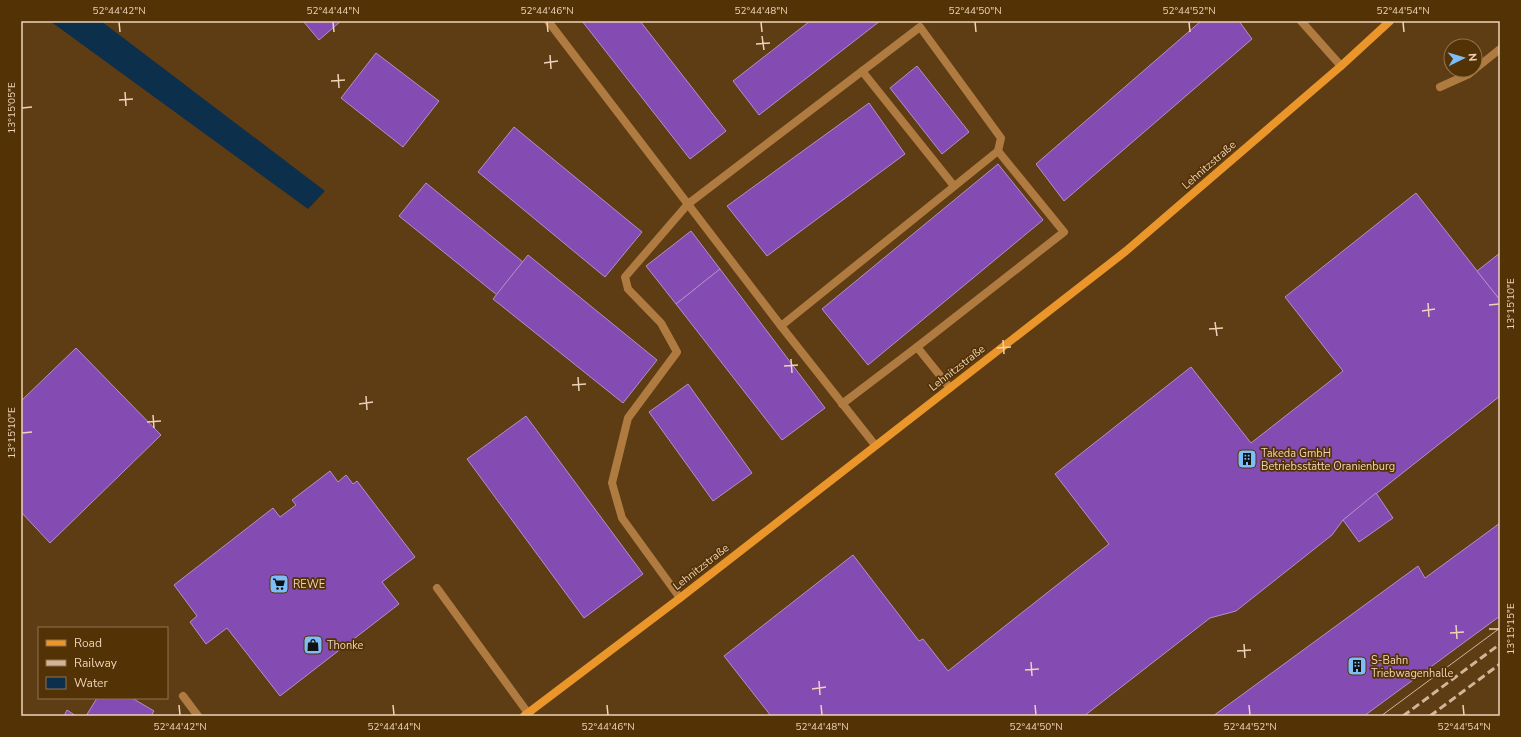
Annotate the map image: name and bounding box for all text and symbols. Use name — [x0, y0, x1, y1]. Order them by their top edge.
text: 52°44'42"N — [92, 4, 146, 18]
text: 52°44'44"N — [306, 4, 360, 18]
text: 52°44'46"N — [520, 4, 574, 18]
text: 52°44'48"N — [734, 4, 788, 18]
text: 52°44'50"N — [948, 4, 1002, 18]
text: 52°44'52"N — [1162, 4, 1216, 18]
text: 52°44'54"N — [1376, 4, 1430, 18]
north arrow — [1443, 38, 1483, 78]
text: N — [1465, 52, 1480, 62]
text: 13°15'05"E — [5, 82, 19, 134]
street label: Lehnitzstraße — [1179, 137, 1239, 193]
text: 13°15'10"E — [1504, 278, 1518, 330]
street label: Lehnitzstraße — [926, 341, 988, 395]
text: 13°15'10"E — [5, 407, 19, 459]
place label: Takeda GmbH Betriebsstätte Oranienburg — [1261, 446, 1395, 474]
building icon: Takeda GmbH Betriebsstätte Oranienburg — [1236, 448, 1258, 470]
street label: Lehnitzstraße — [670, 540, 732, 594]
supermarket icon: REWE — [268, 573, 290, 595]
place label: REWE — [293, 577, 325, 592]
text: 13°15'15"E — [1504, 603, 1518, 655]
legend — [38, 627, 168, 699]
shop icon: Thonke — [302, 634, 324, 656]
text: Road — [74, 635, 102, 651]
place label: Thonke — [327, 638, 364, 653]
place label: S-Bahn Triebwagenhalle — [1371, 653, 1454, 681]
text: Railway — [74, 655, 118, 671]
building icon: S-Bahn Triebwagenhalle — [1346, 655, 1368, 677]
text: Water — [74, 675, 108, 691]
text: 52°44'42"N — [153, 720, 207, 734]
text: 52°44'44"N — [367, 720, 421, 734]
text: 52°44'46"N — [581, 720, 635, 734]
text: 52°44'48"N — [795, 720, 849, 734]
text: 52°44'50"N — [1009, 720, 1063, 734]
text: 52°44'52"N — [1223, 720, 1277, 734]
text: 52°44'54"N — [1437, 720, 1491, 734]

